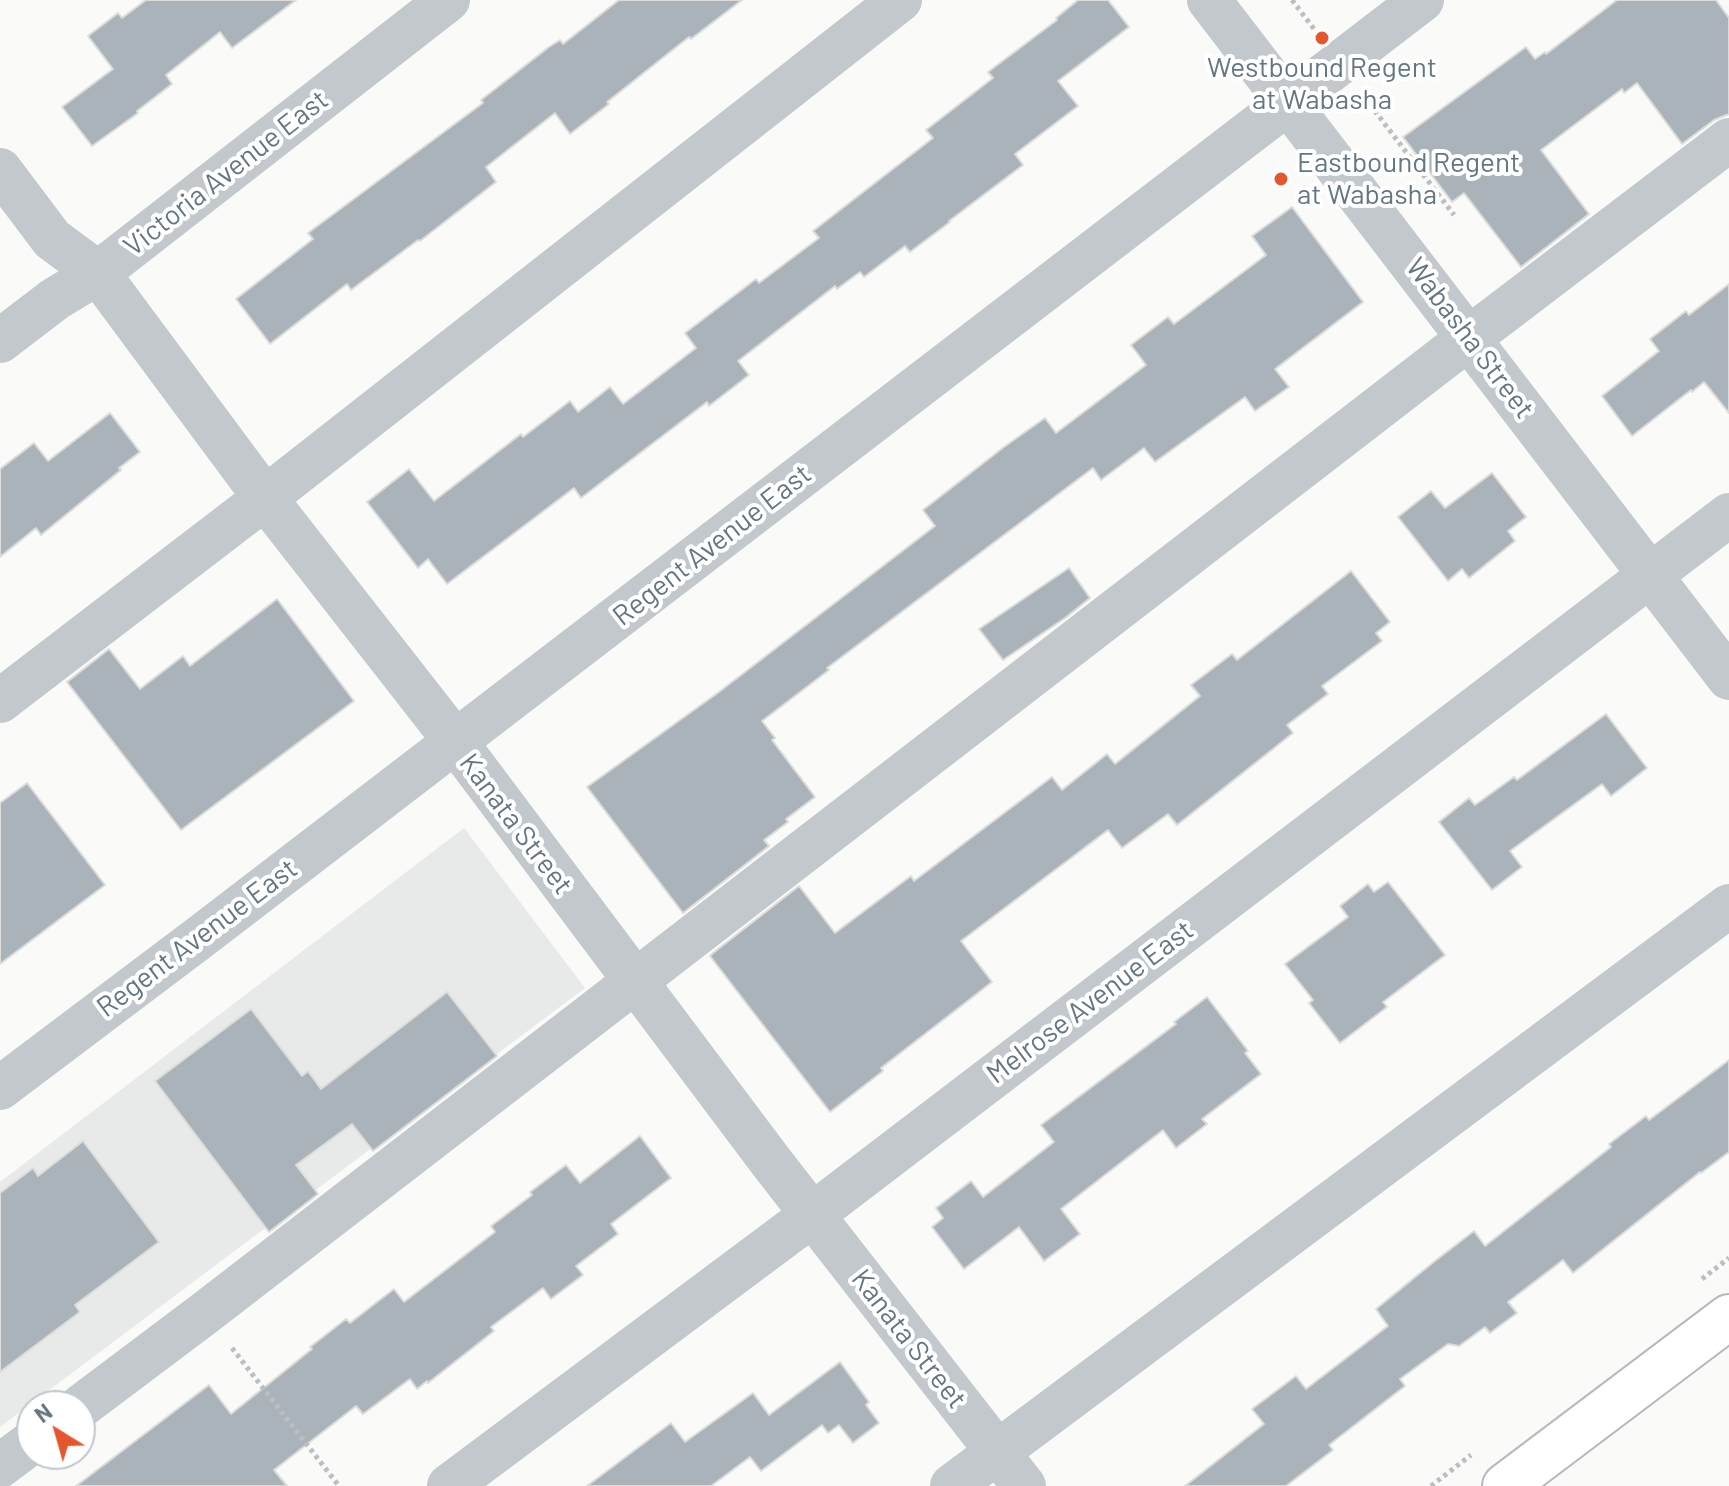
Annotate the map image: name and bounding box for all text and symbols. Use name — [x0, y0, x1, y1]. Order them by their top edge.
marker: Westbound Regent at Wabasha — [1313, 29, 1331, 47]
place label: Westbound Regent at Wabasha — [1207, 51, 1437, 117]
street label: Victoria Avenue East — [117, 83, 335, 263]
place label: Eastbound Regent at Wabasha — [1297, 146, 1520, 212]
marker: Eastbound Regent at Wabasha — [1272, 170, 1290, 188]
street label: Wabasha Street — [1399, 251, 1541, 425]
street label: Regent Avenue East — [606, 457, 818, 633]
street label: Kanata Street — [452, 747, 580, 901]
street label: Regent Avenue East — [90, 852, 304, 1024]
street label: Melrose Avenue East — [980, 913, 1200, 1091]
street label: Kanata Street — [844, 1263, 974, 1415]
north arrow — [16, 1390, 96, 1470]
text: N — [29, 1398, 56, 1427]

